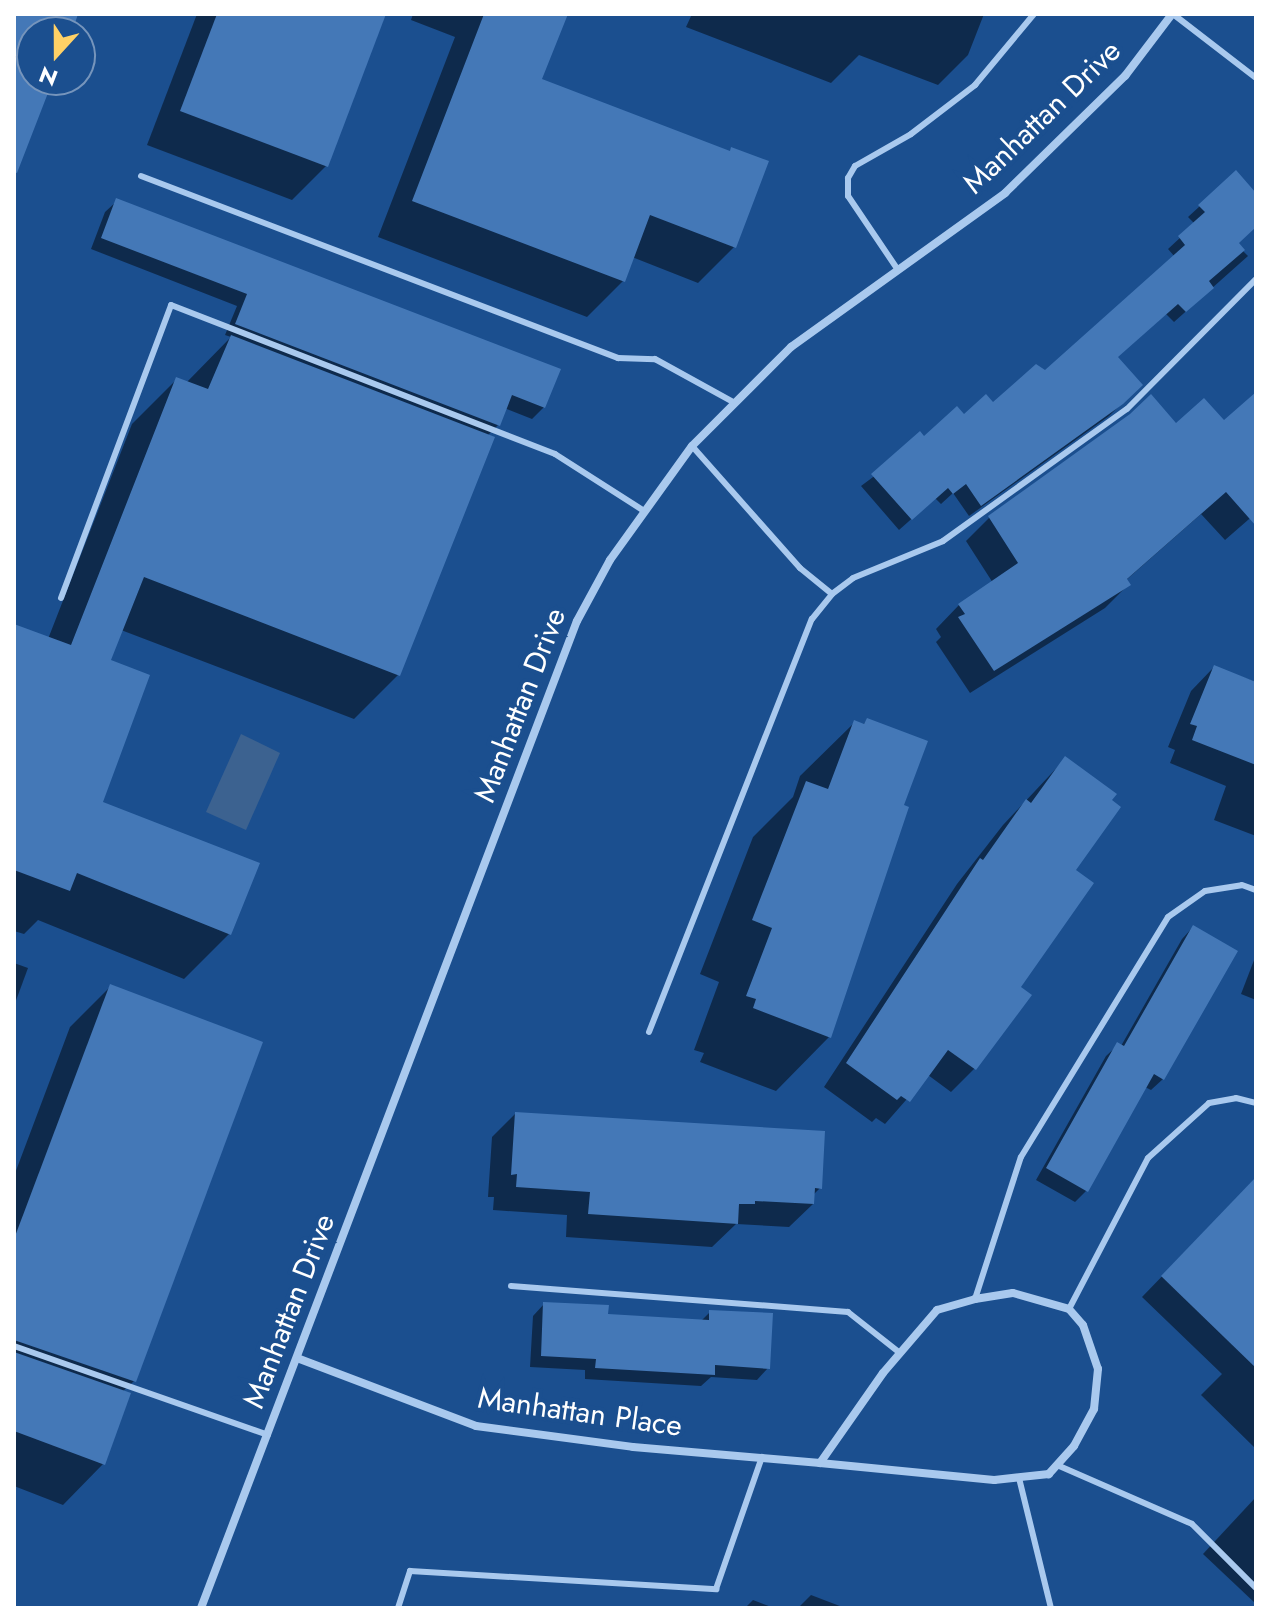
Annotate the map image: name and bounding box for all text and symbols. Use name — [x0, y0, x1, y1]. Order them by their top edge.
north arrow — [16, 16, 96, 96]
street label: Manhattan Drive — [956, 33, 1128, 201]
text: N — [34, 58, 62, 95]
street label: Manhattan Drive — [466, 603, 574, 807]
street label: Manhattan Drive — [235, 1209, 343, 1413]
street label: Manhattan Place — [476, 1380, 684, 1444]

